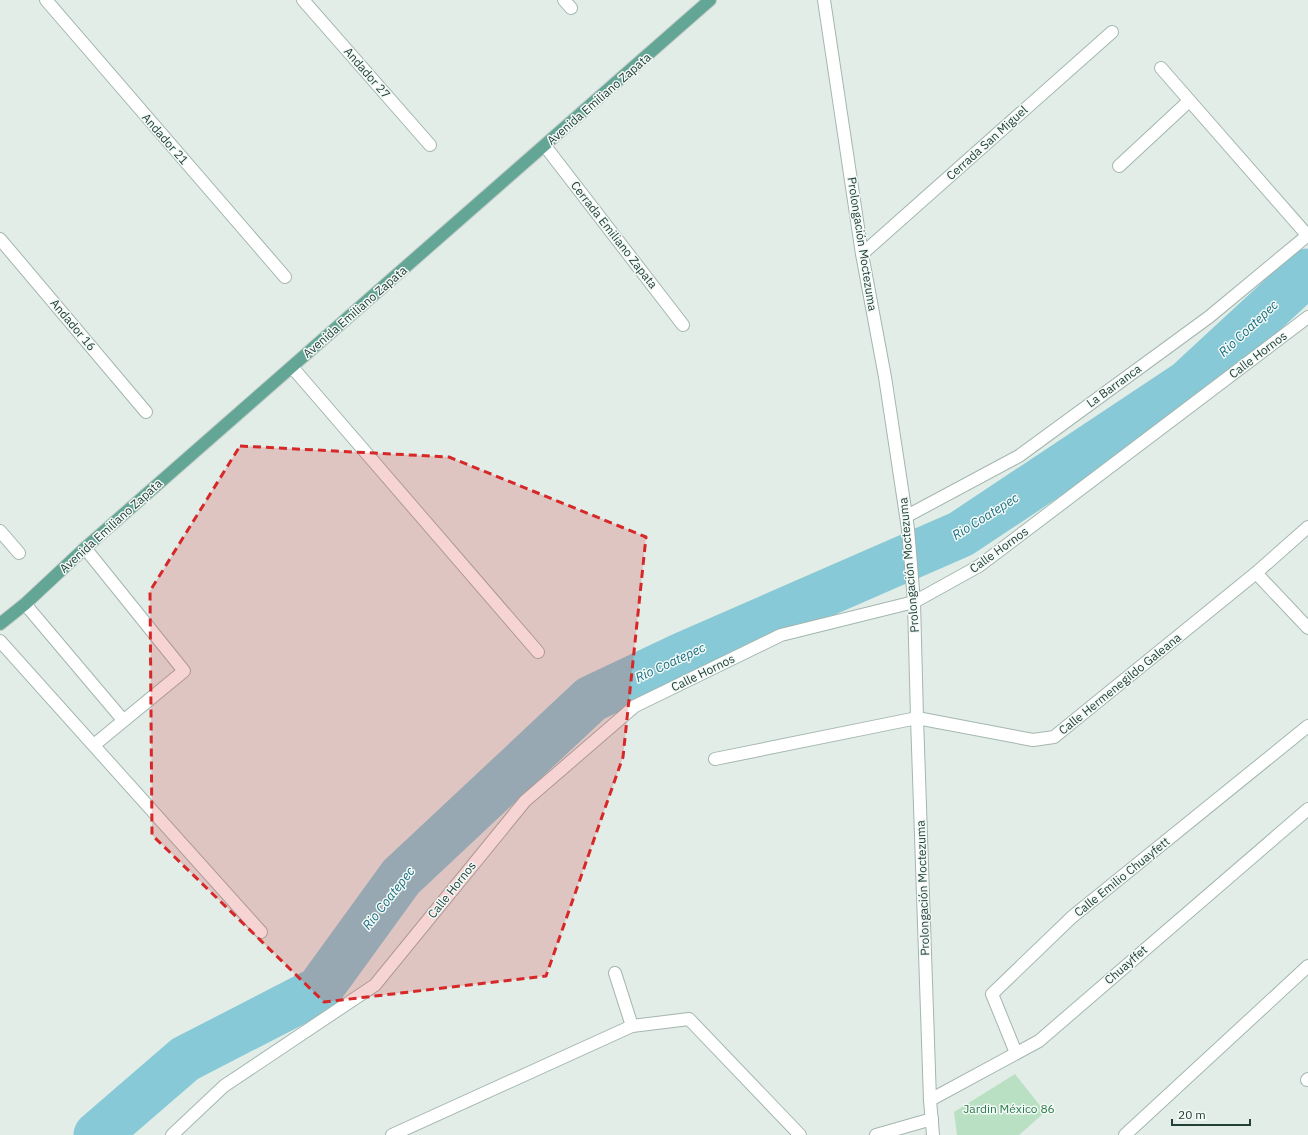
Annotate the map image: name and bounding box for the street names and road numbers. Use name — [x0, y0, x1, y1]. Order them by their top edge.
street label: Andador 27 — [341, 44, 394, 101]
street label: Avenida Emiliano Zapata — [544, 49, 654, 148]
street label: Cerrada San Miguel — [943, 102, 1030, 183]
street label: Andador 21 — [139, 110, 192, 167]
street label: Prolongación Moctezuma — [844, 176, 881, 313]
street label: Cerrada Emiliano Zapata — [568, 178, 661, 292]
street label: Avenida Emiliano Zapata — [300, 262, 410, 361]
street label: Andador 16 — [47, 296, 99, 354]
street label: Calle Hornos — [1226, 328, 1290, 381]
street label: La Barranca — [1083, 360, 1144, 410]
street label: Avenida Emiliano Zapata — [56, 475, 165, 576]
street label: Prolongación Moctezuma — [895, 496, 922, 633]
street label: Calle Hornos — [966, 523, 1031, 576]
street label: Calle Hermenegildo Galeana — [1055, 629, 1184, 738]
street label: Calle Hornos — [669, 651, 737, 694]
street label: Prolongación Moctezuma — [913, 819, 932, 956]
street label: Calle Emilio Chuayfett — [1071, 834, 1172, 920]
street label: Calle Hornos — [424, 858, 479, 921]
street label: Chuayffet — [1101, 942, 1150, 987]

